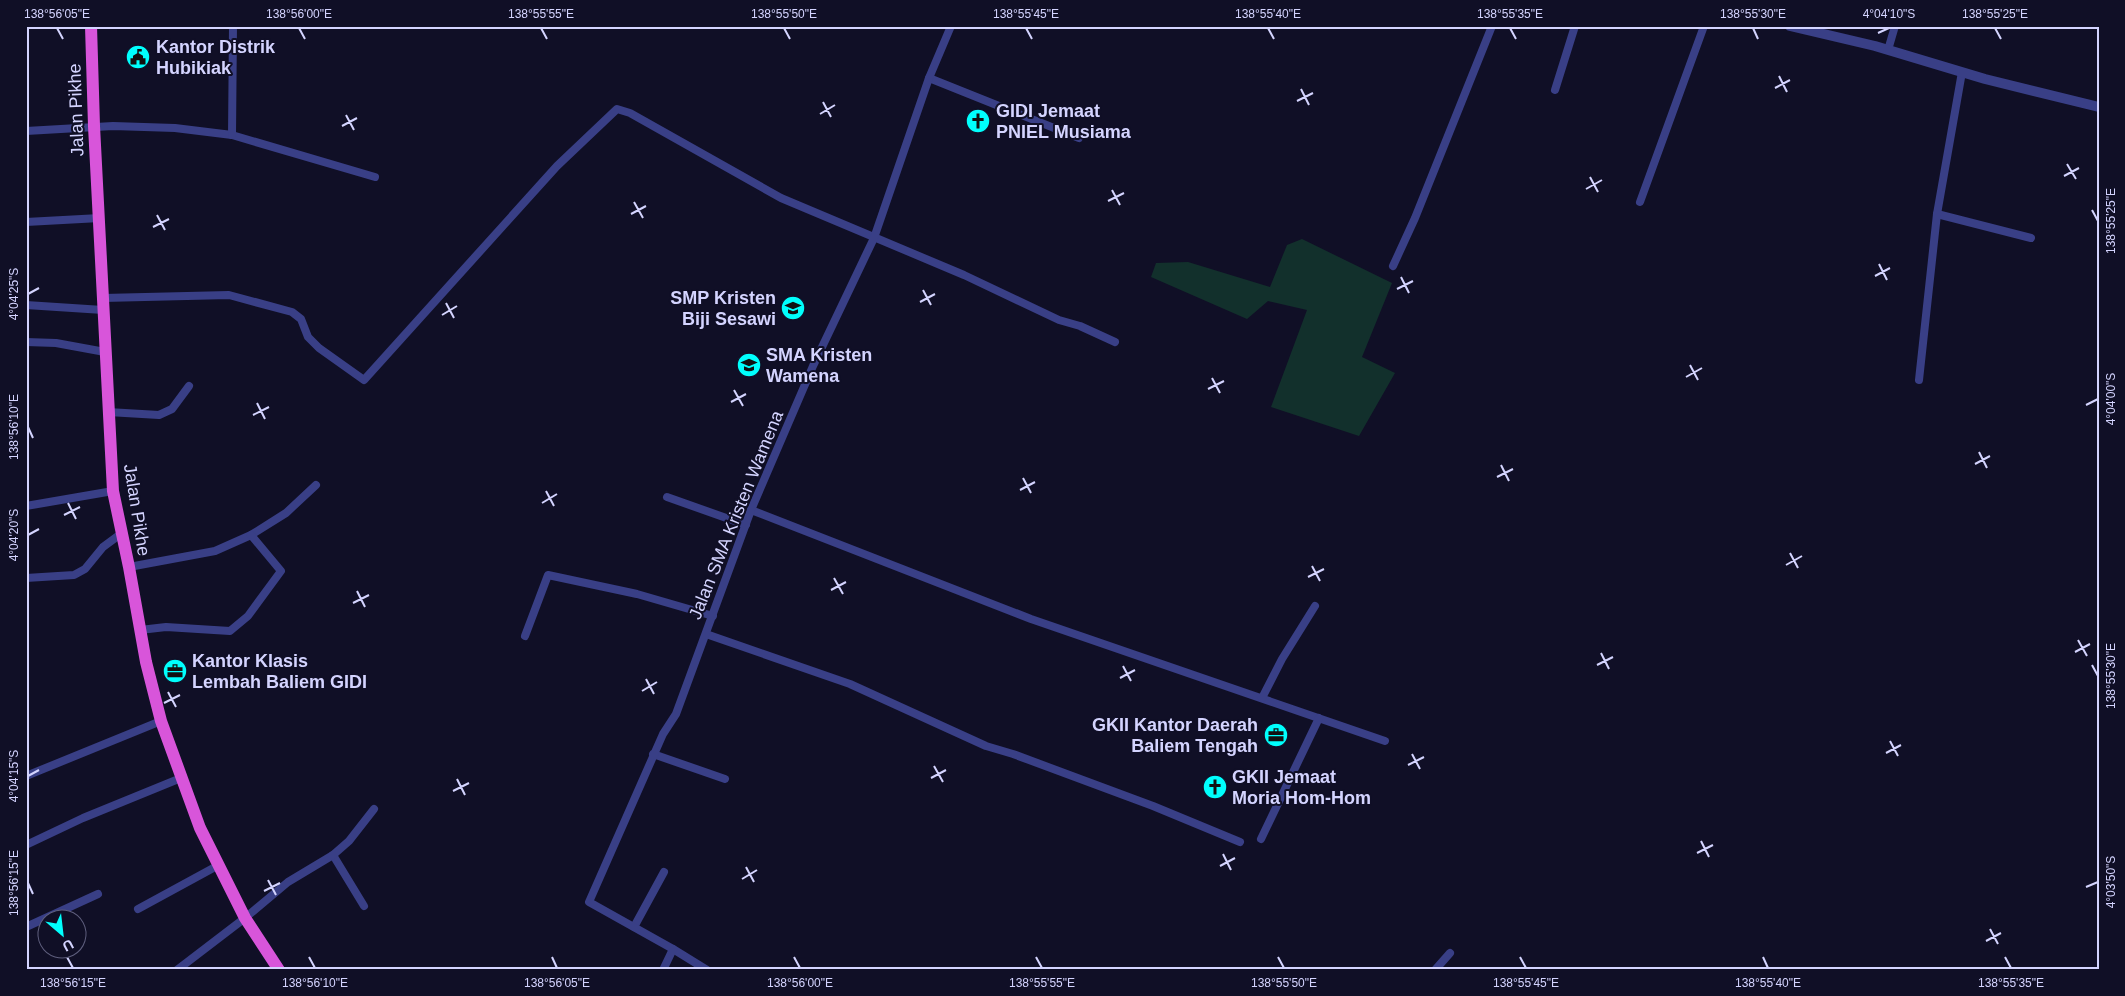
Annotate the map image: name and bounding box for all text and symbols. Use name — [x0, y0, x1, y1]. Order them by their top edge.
text: 138°56'05"E — [24, 7, 90, 21]
text: 138°56'00"E — [266, 7, 332, 21]
text: 138°55'55"E — [508, 7, 574, 21]
text: 138°55'50"E — [751, 7, 817, 21]
text: 138°55'45"E — [993, 7, 1059, 21]
text: 138°55'40"E — [1235, 7, 1301, 21]
text: 138°55'35"E — [1477, 7, 1543, 21]
text: 138°55'30"E — [1720, 7, 1786, 21]
text: 4°04'10"S — [1863, 7, 1915, 21]
text: 138°55'25"E — [1962, 7, 2028, 21]
place label: Kantor Distrik Hubikiak — [156, 37, 276, 78]
public building icon: Kantor Distrik Hubikiak — [125, 44, 151, 70]
street label: Jalan Pikhe — [64, 63, 88, 157]
place label: GIDI Jemaat PNIEL Musiama — [996, 101, 1132, 142]
church icon: GIDI Jemaat PNIEL Musiama — [965, 108, 991, 134]
text: 138°55'25"E — [2104, 188, 2118, 254]
text: 4°04'25"S — [7, 268, 21, 320]
place label: SMP Kristen Biji Sesawi — [670, 288, 776, 329]
school or university icon: SMP Kristen Biji Sesawi — [780, 295, 806, 321]
place label: SMA Kristen Wamena — [766, 345, 872, 386]
school or university icon: SMA Kristen Wamena — [736, 352, 762, 378]
text: 4°04'00"S — [2104, 373, 2118, 425]
text: 138°56'10"E — [7, 394, 21, 460]
street label: Jalan SMA Kristen Wamena — [685, 407, 787, 622]
street label: Jalan Pikhe — [120, 462, 154, 558]
text: 4°04'20"S — [7, 509, 21, 561]
text: 138°55'30"E — [2104, 643, 2118, 709]
place label: Kantor Klasis Lembah Baliem GIDI — [192, 651, 367, 692]
office icon: Kantor Klasis Lembah Baliem GIDI — [162, 658, 188, 684]
place label: GKII Kantor Daerah Baliem Tengah — [1092, 715, 1258, 756]
office icon: GKII Kantor Daerah Baliem Tengah — [1263, 722, 1289, 748]
text: 4°04'15"S — [7, 750, 21, 802]
place label: GKII Jemaat Moria Hom-Hom — [1232, 767, 1371, 808]
church icon: GKII Jemaat Moria Hom-Hom — [1202, 774, 1228, 800]
text: 138°56'15"E — [7, 850, 21, 916]
text: 4°03'50"S — [2104, 856, 2118, 908]
north arrow — [38, 908, 88, 958]
text: U — [60, 936, 76, 955]
text: 138°56'15"E — [40, 976, 106, 990]
text: 138°56'10"E — [282, 976, 348, 990]
text: 138°56'05"E — [524, 976, 590, 990]
text: 138°56'00"E — [767, 976, 833, 990]
text: 138°55'55"E — [1009, 976, 1075, 990]
text: 138°55'50"E — [1251, 976, 1317, 990]
text: 138°55'45"E — [1493, 976, 1559, 990]
text: 138°55'40"E — [1735, 976, 1801, 990]
text: 138°55'35"E — [1978, 976, 2044, 990]

